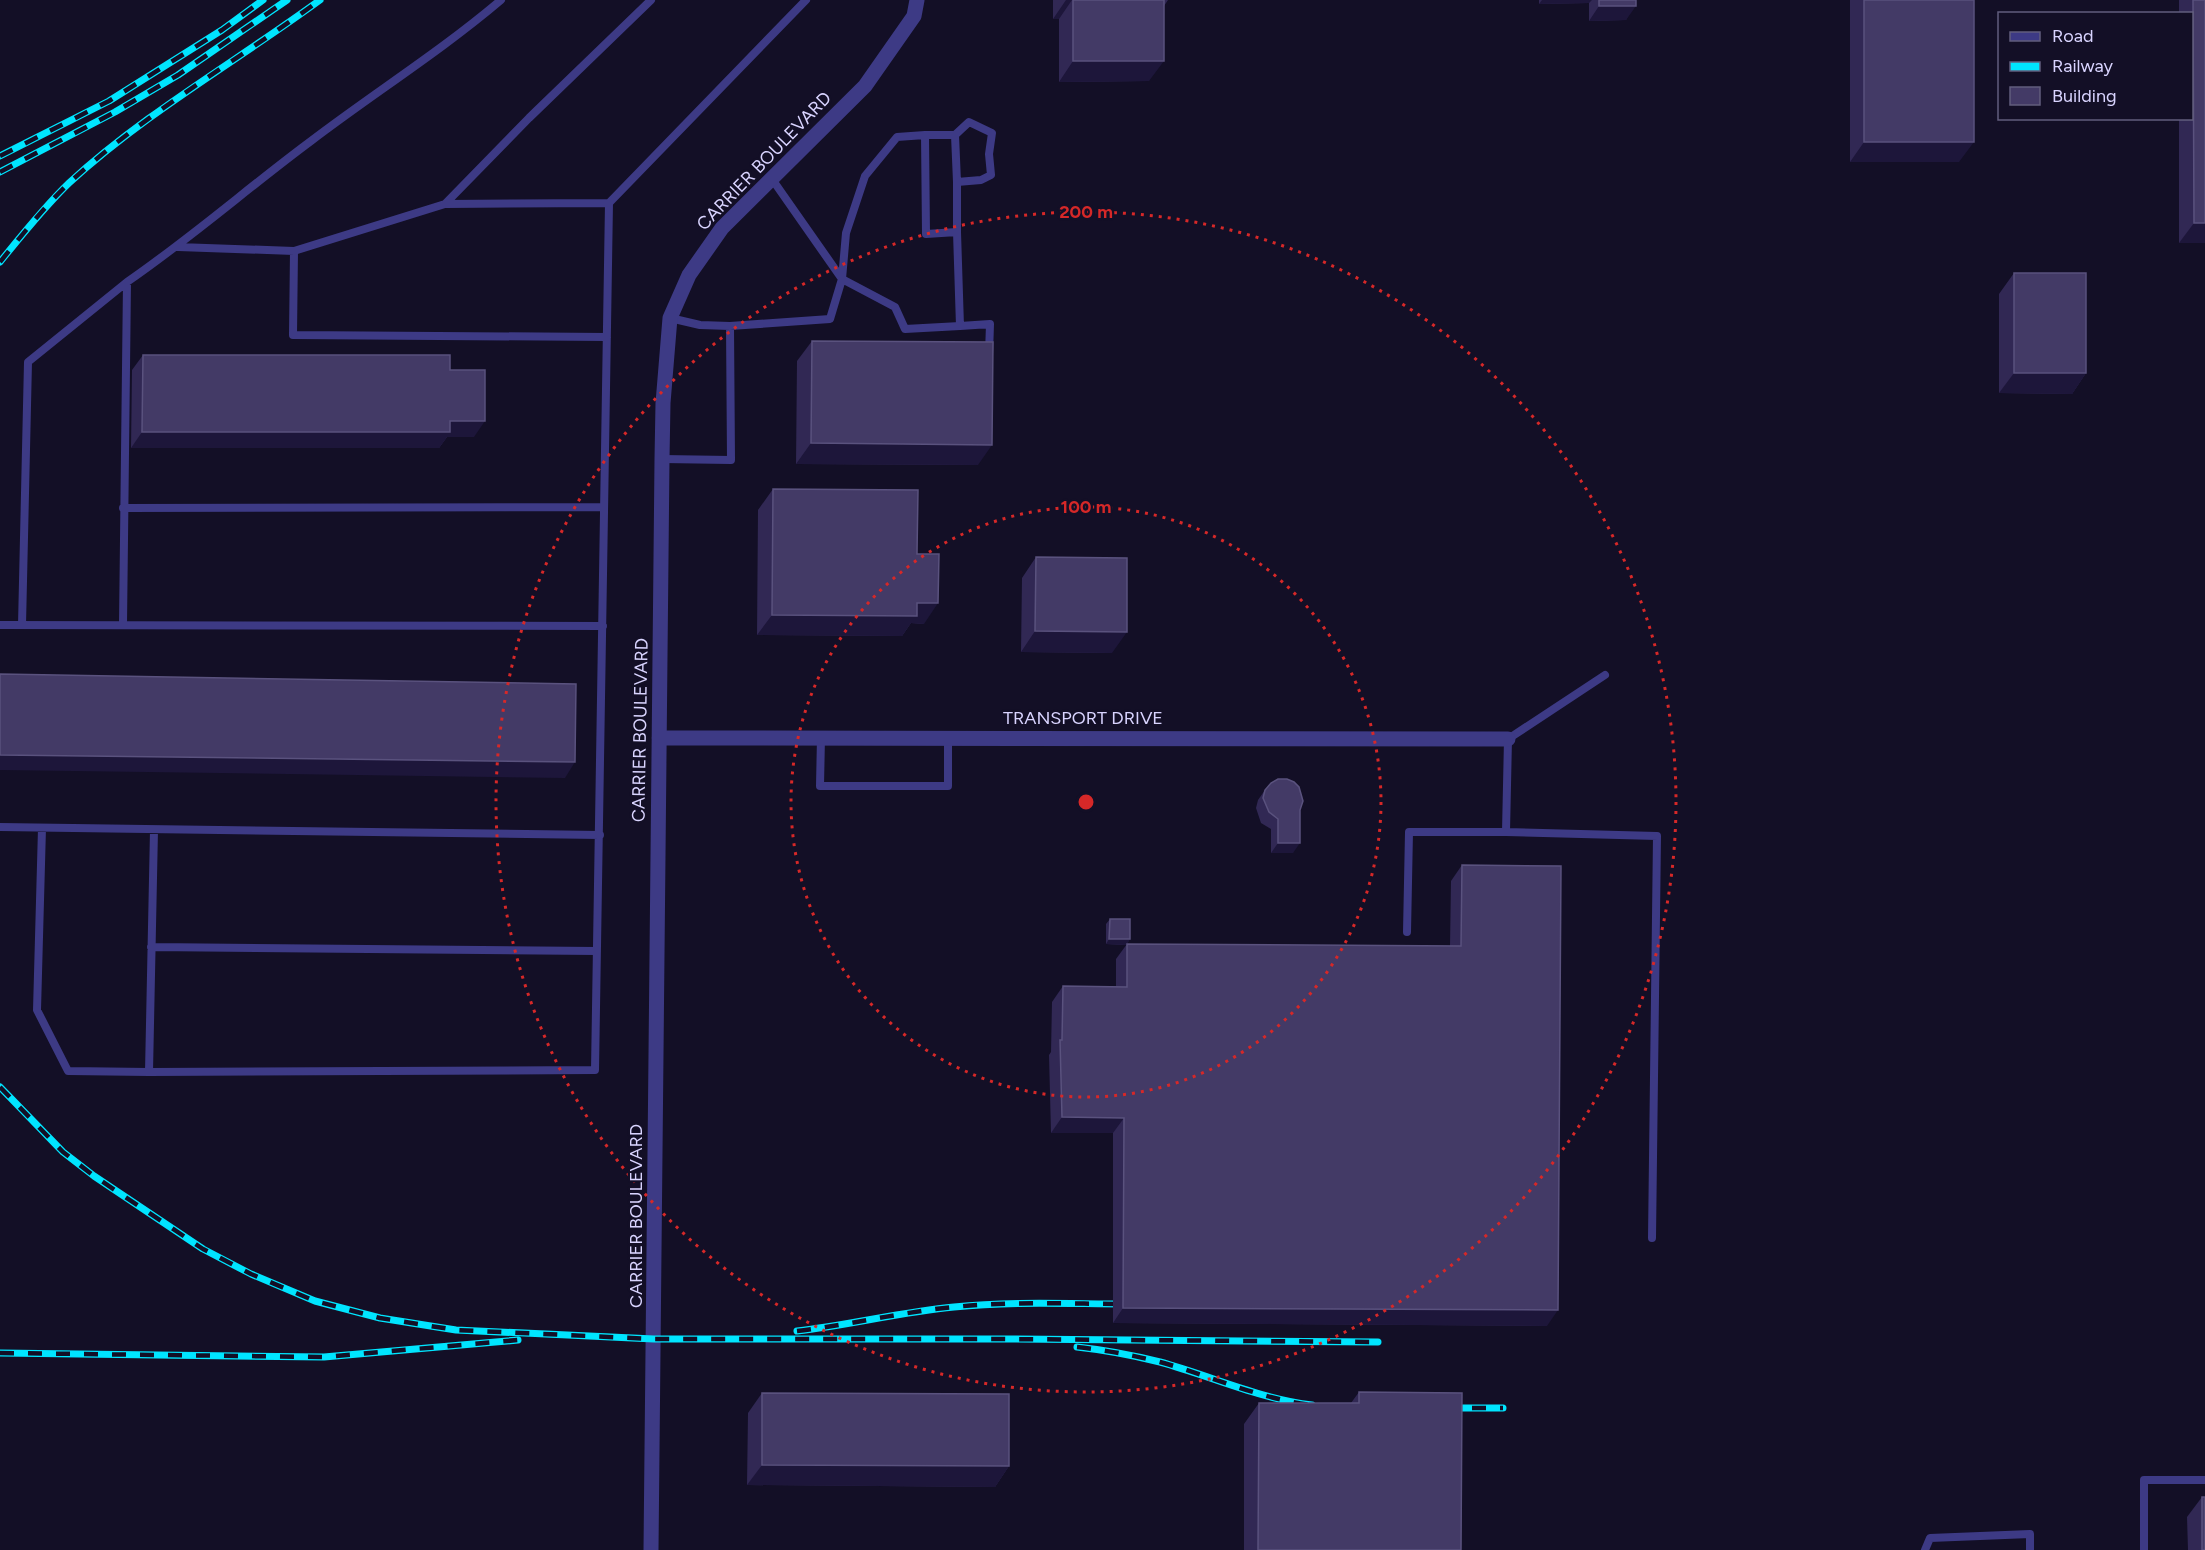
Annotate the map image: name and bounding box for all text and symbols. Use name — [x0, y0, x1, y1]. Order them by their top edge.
legend — [1998, 12, 2193, 120]
text: Road — [2052, 25, 2093, 47]
text: Railway — [2052, 55, 2114, 77]
text: Building — [2052, 85, 2117, 107]
street label: CARRIER BOULEVARD — [692, 87, 836, 235]
text: 200 m — [1059, 201, 1113, 223]
text: 100 m — [1061, 496, 1111, 518]
street label: CARRIER BOULEVARD — [627, 638, 653, 822]
street label: TRANSPORT DRIVE — [1003, 707, 1163, 729]
centre of rings — [1076, 792, 1096, 812]
street label: CARRIER BOULEVARD — [625, 1124, 647, 1308]

